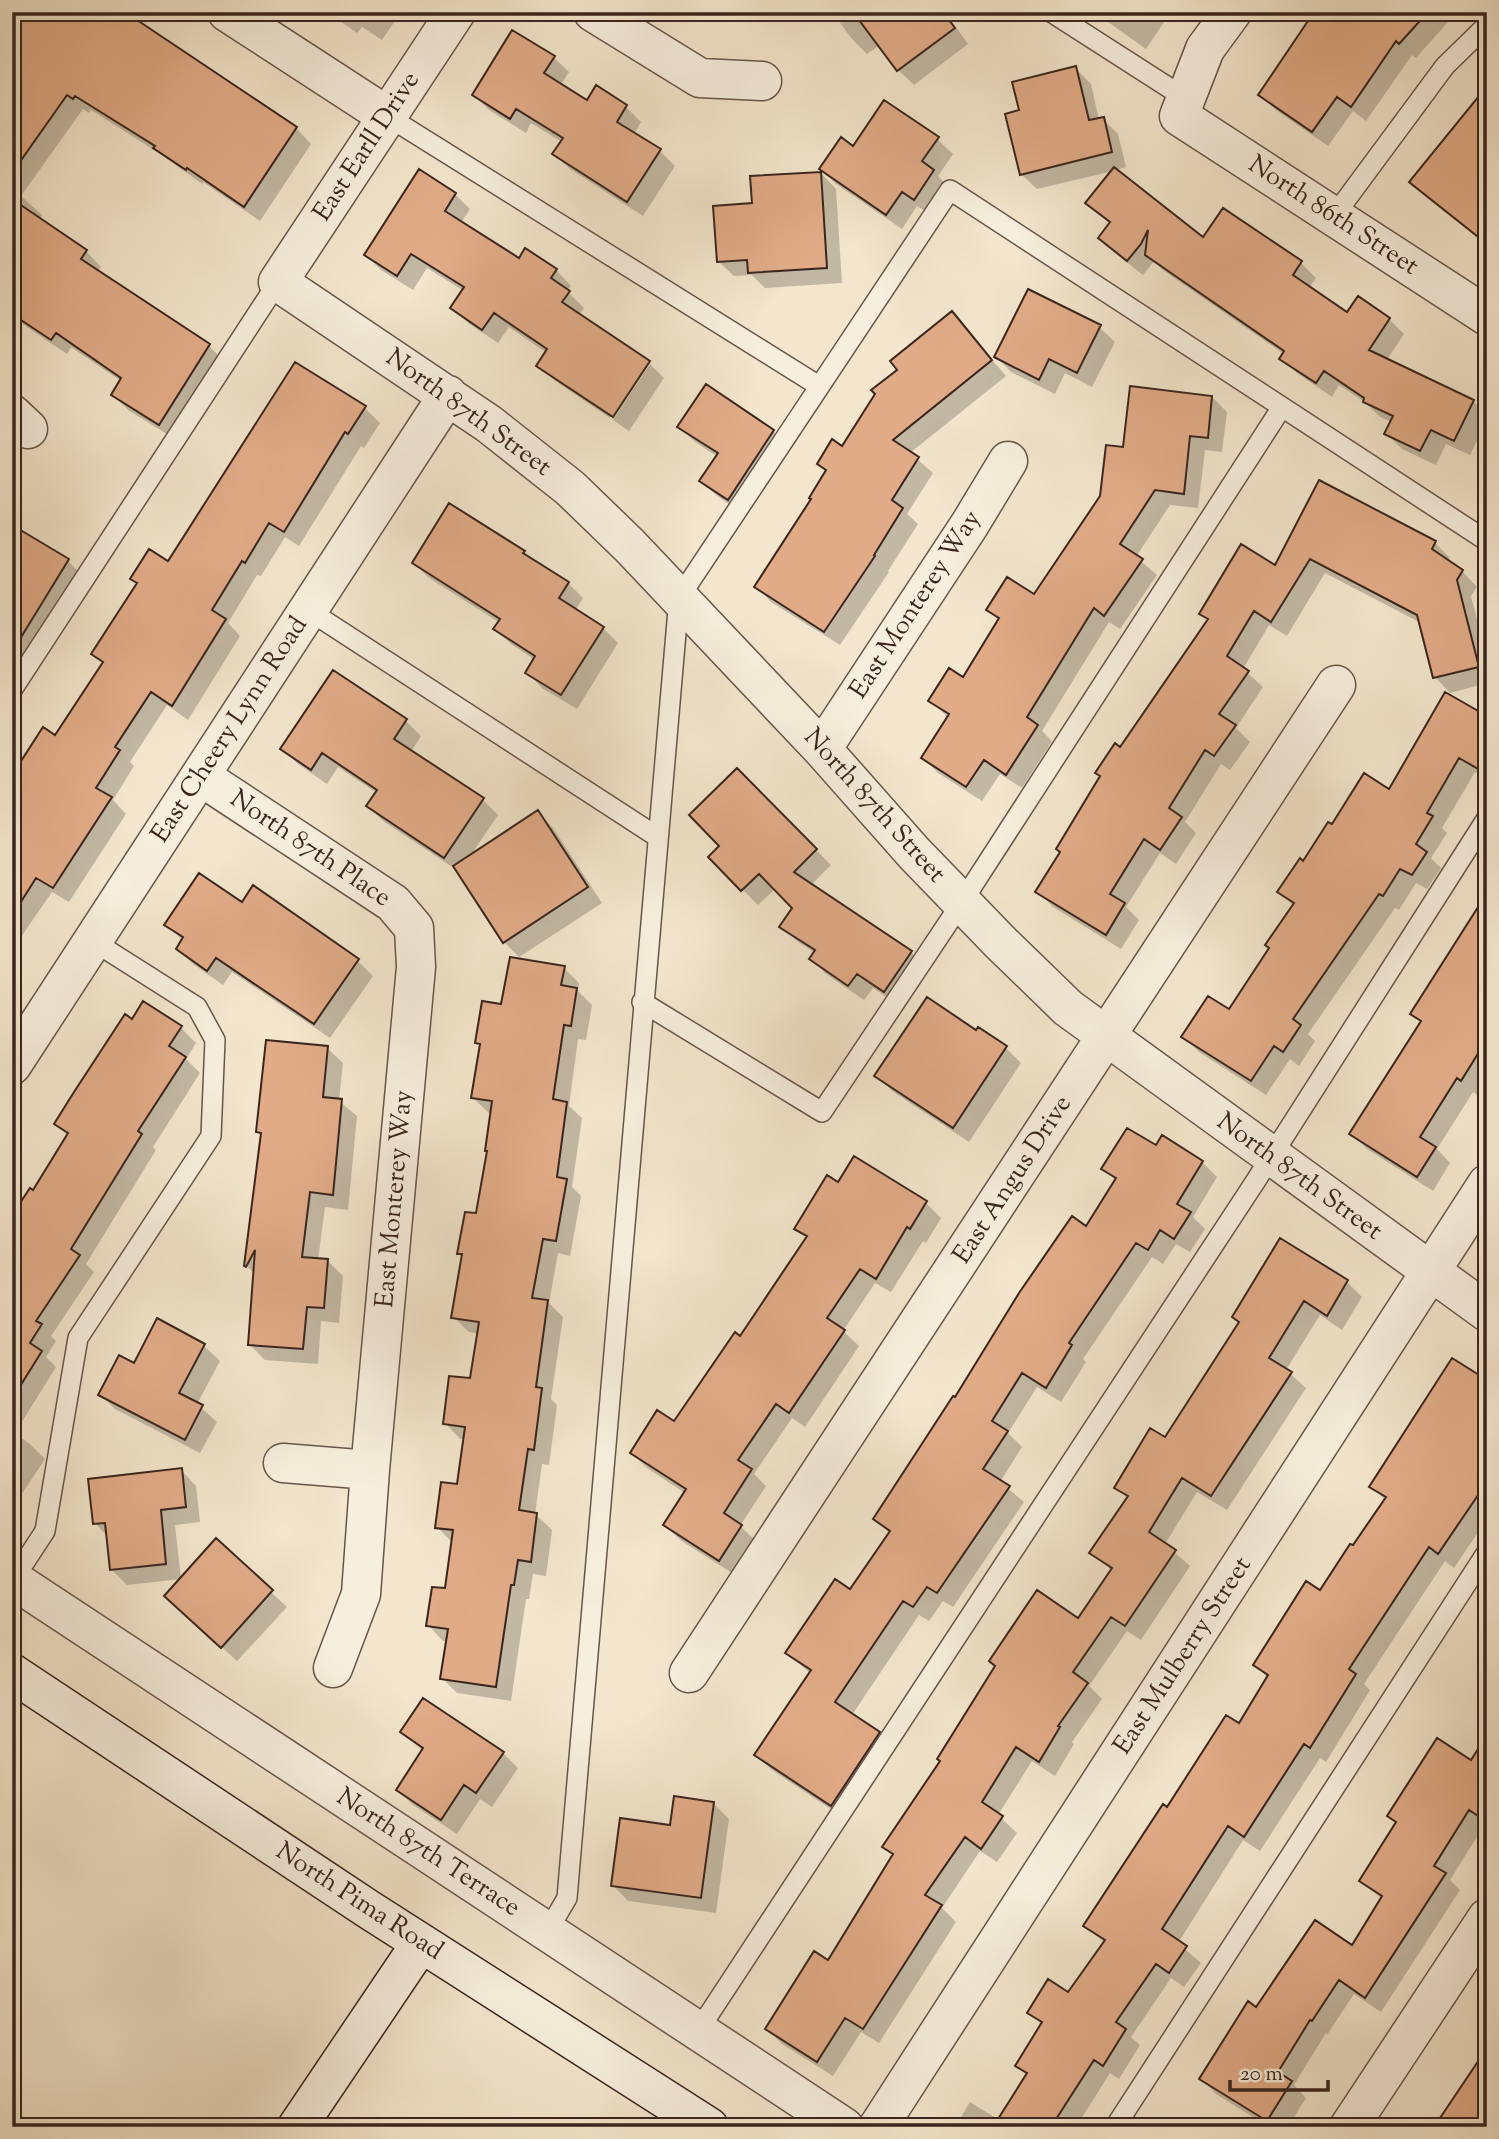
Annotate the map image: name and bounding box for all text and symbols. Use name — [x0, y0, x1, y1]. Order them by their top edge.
street label: East Earll Drive — [305, 65, 429, 229]
street label: North 86th Street — [1240, 147, 1426, 285]
street label: North 87th Street — [377, 340, 559, 486]
street label: East Monterey Way — [841, 503, 991, 707]
street label: East Cheery Lynn Road — [143, 609, 317, 851]
street label: North 87th Street — [794, 720, 954, 892]
street label: North 87th Place — [222, 781, 398, 917]
street label: East Angus Drive — [945, 1088, 1081, 1272]
street label: East Monterey Way — [367, 1089, 423, 1309]
street label: North 87th Street — [1208, 1104, 1390, 1250]
street label: East Mulberry Street — [1105, 1550, 1261, 1762]
street label: North 87th Terrace — [329, 1780, 527, 1926]
street label: North Pima Road — [268, 1834, 450, 1970]
scale bar — [1230, 2048, 1328, 2092]
text: 20 m — [1240, 2060, 1283, 2090]

